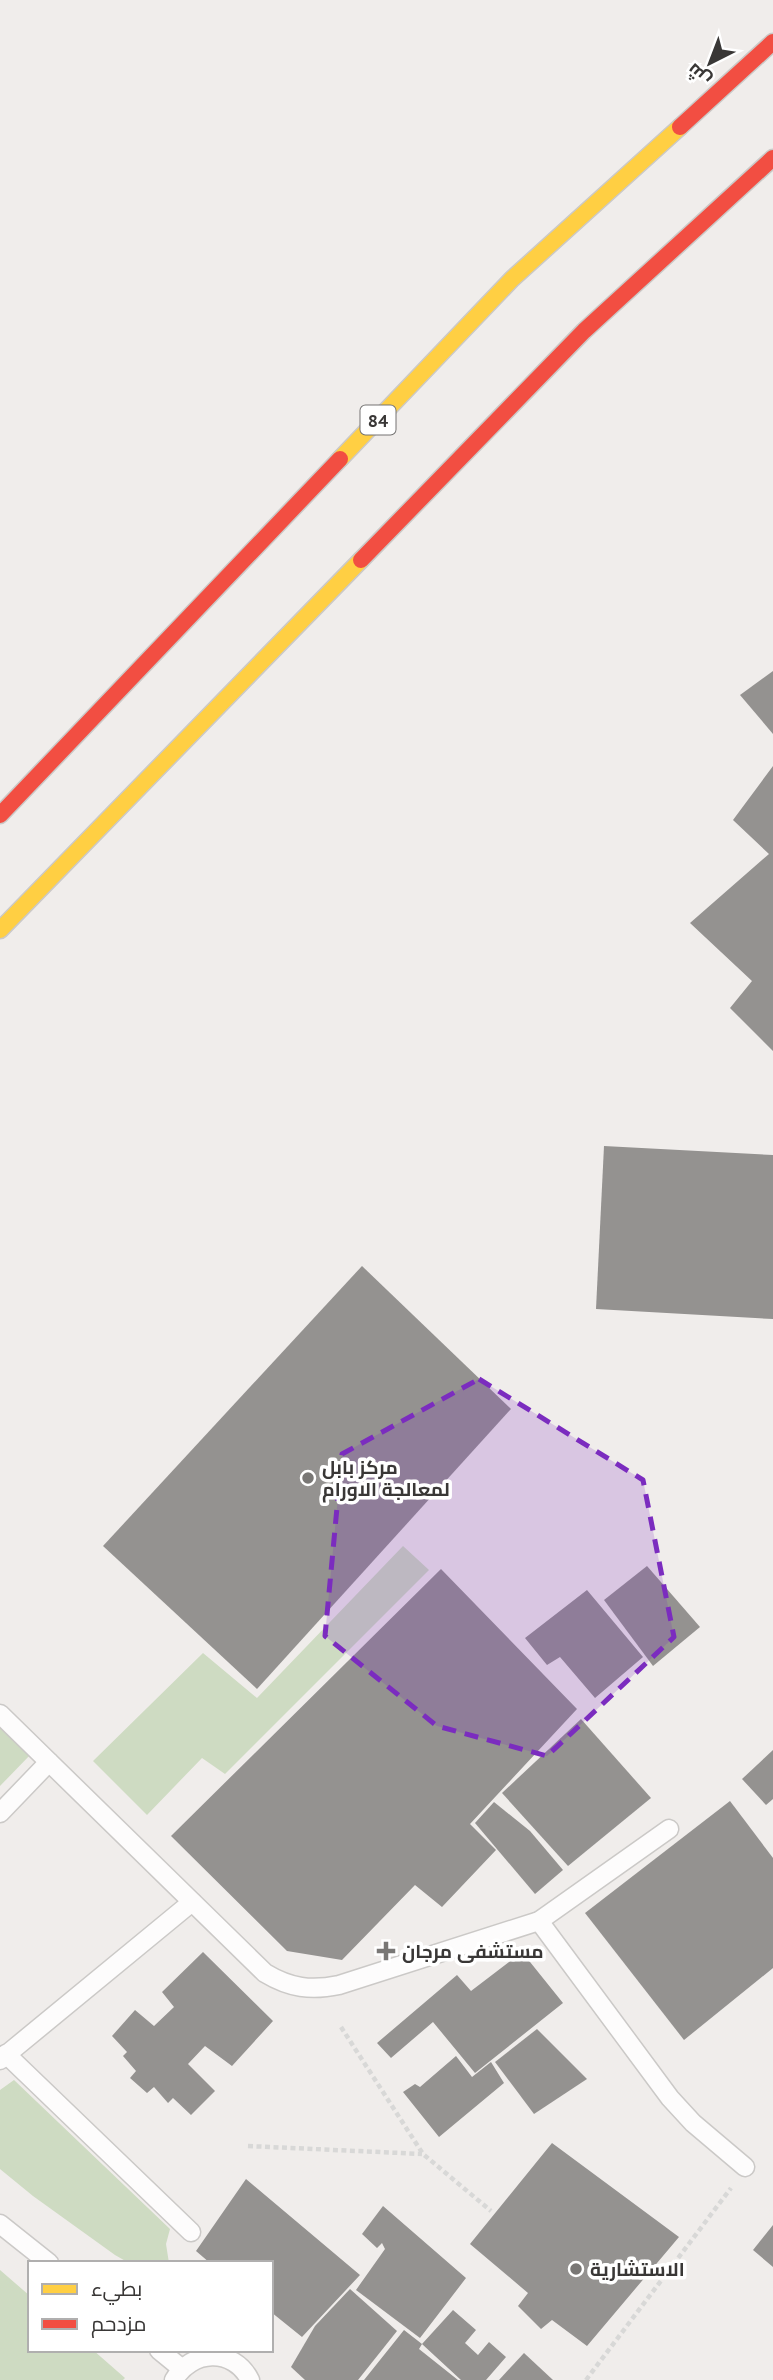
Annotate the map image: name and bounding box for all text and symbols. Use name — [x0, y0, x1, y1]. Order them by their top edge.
north arrow — [675, 28, 745, 98]
text: ش — [682, 59, 716, 93]
road number: 84 — [360, 406, 396, 434]
place label: مركز بابل لمعالجة الاورام — [322, 1455, 450, 1503]
marker: مركز بابل لمعالجة الاورام — [300, 1470, 316, 1486]
place label: مستشفى مرجان — [402, 1939, 544, 1963]
marker: مستشفى مرجان — [376, 1941, 396, 1961]
place label: الاستشارية — [590, 2257, 685, 2281]
legend — [28, 2261, 273, 2352]
marker: الاستشارية — [568, 2261, 584, 2277]
text: بطيء — [91, 2275, 142, 2305]
text: مزدحم — [91, 2310, 146, 2338]

